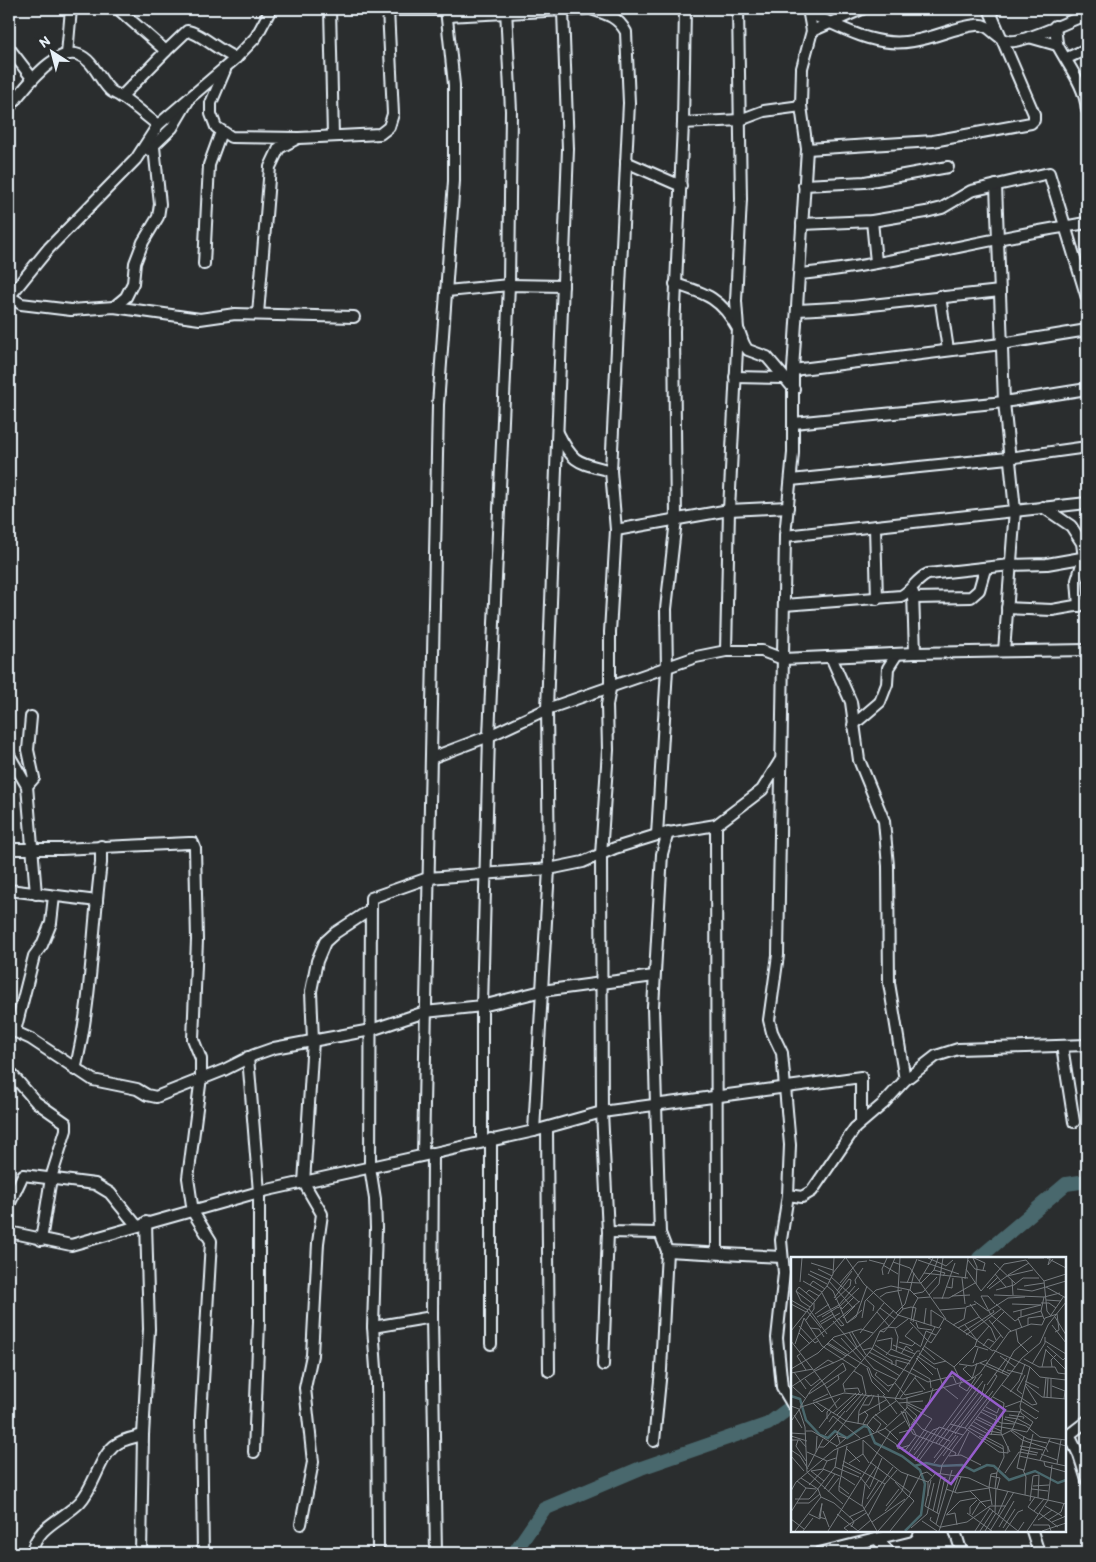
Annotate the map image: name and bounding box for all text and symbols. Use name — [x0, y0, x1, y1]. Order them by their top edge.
north arrow — [28, 28, 78, 78]
text: N — [36, 32, 53, 52]
inset map — [791, 1257, 1066, 1532]

